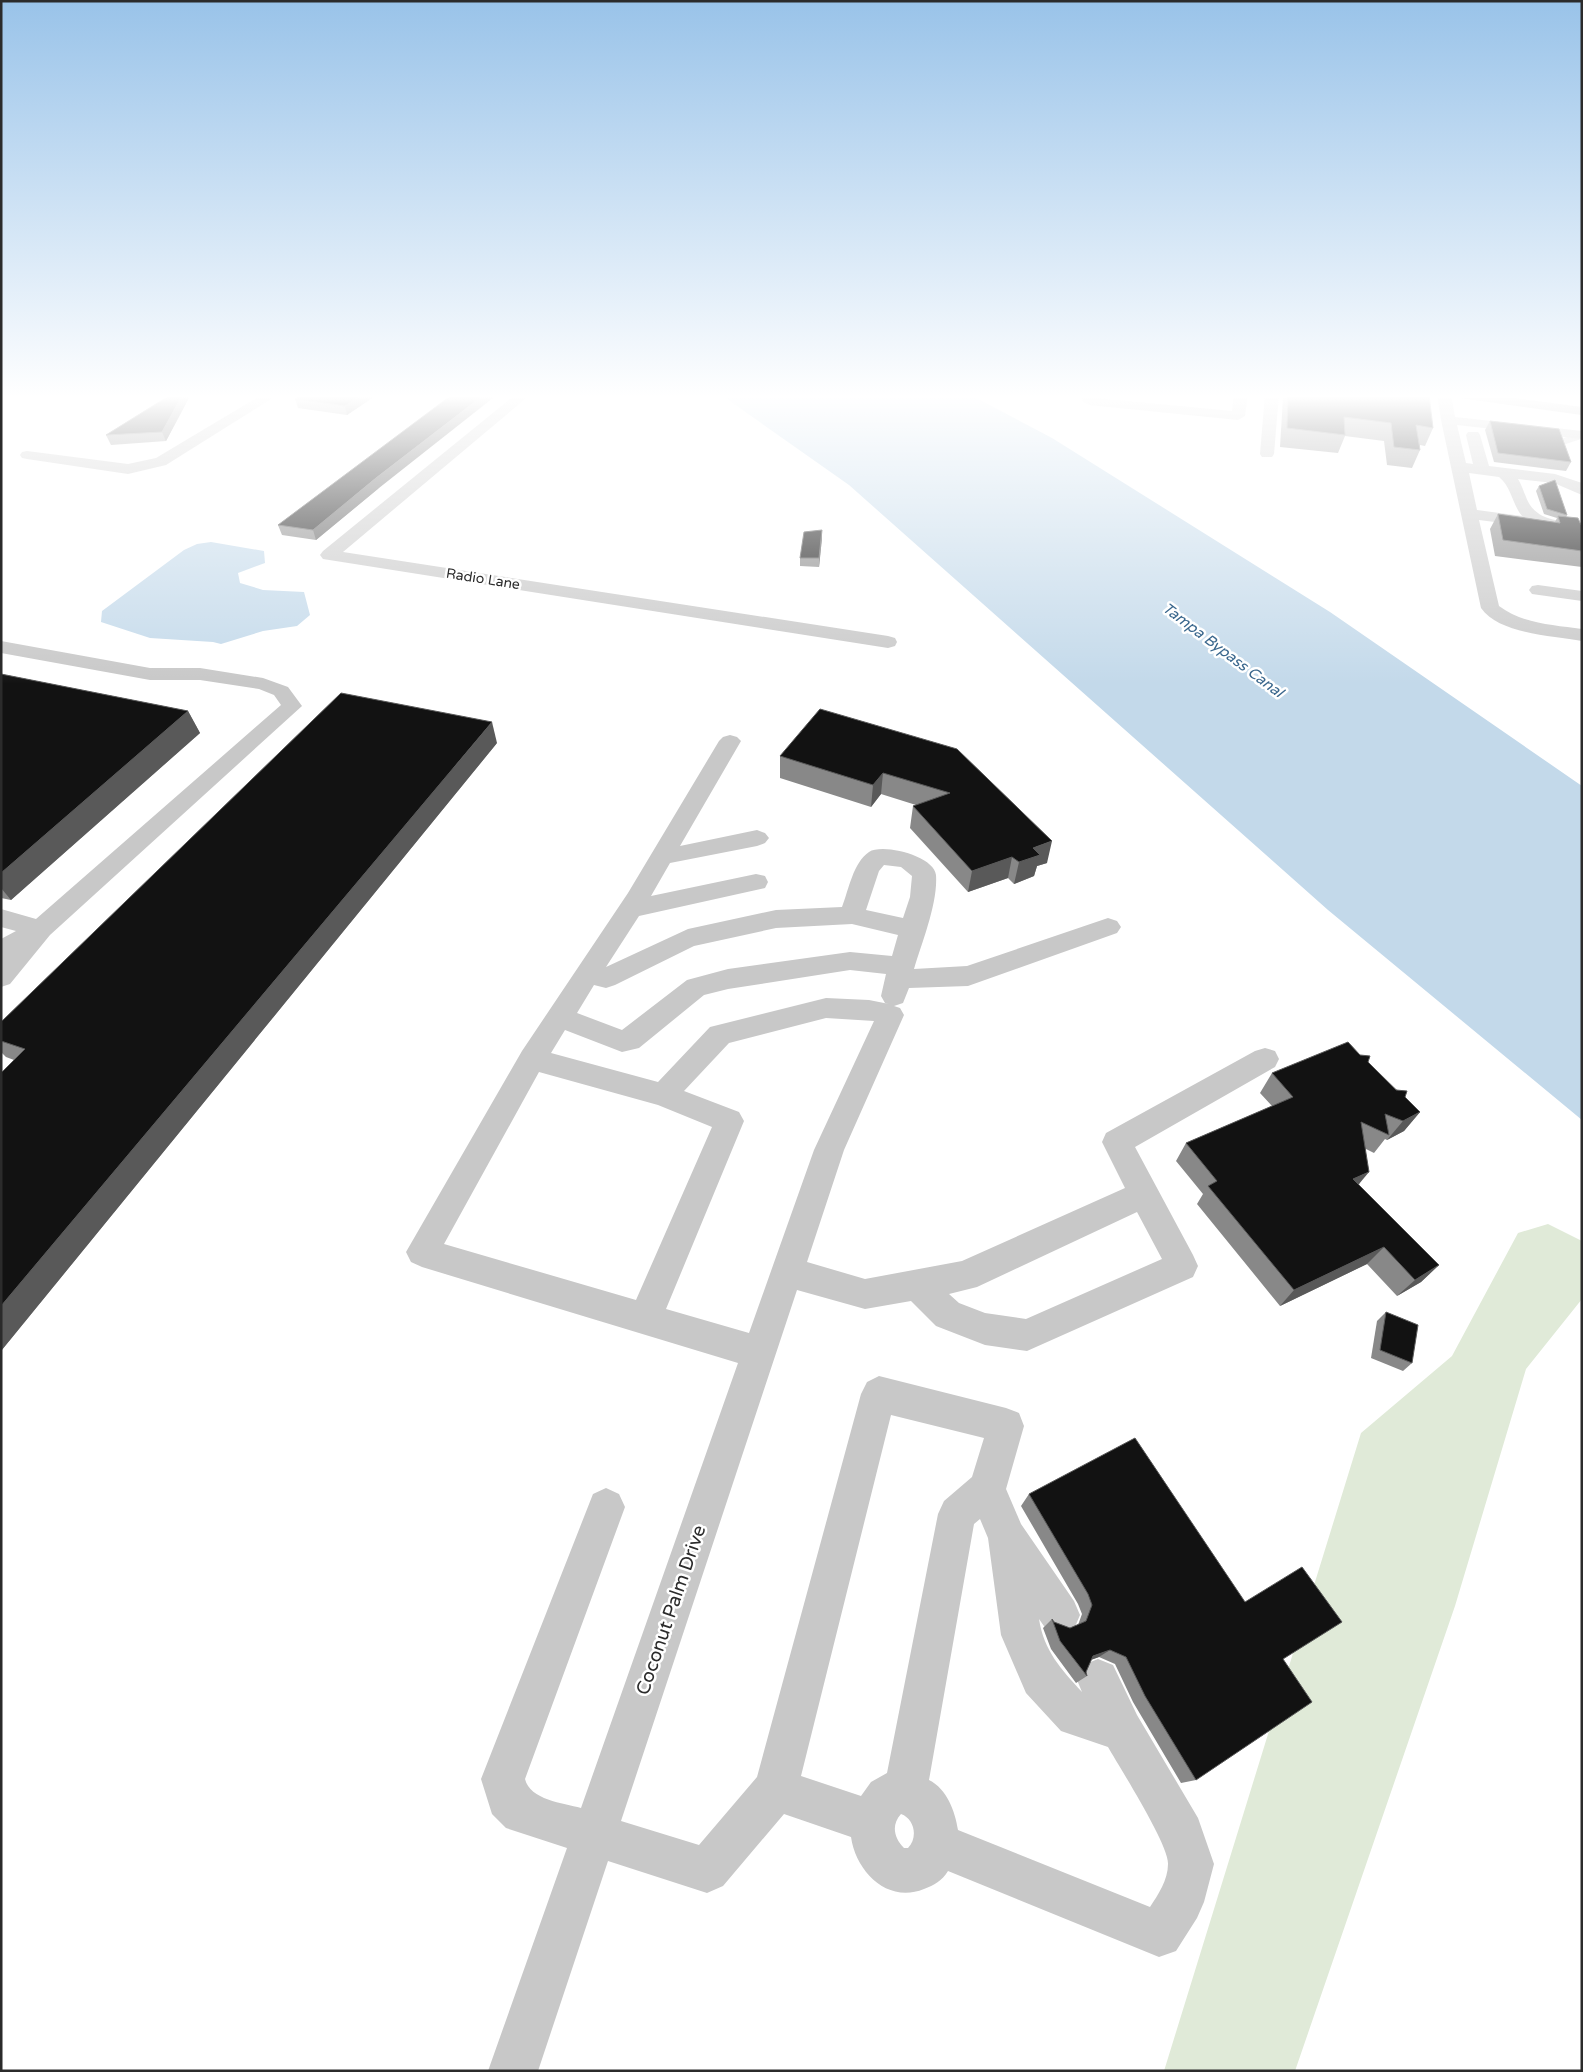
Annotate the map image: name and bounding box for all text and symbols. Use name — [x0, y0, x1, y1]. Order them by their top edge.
street label: Radio Lane — [445, 565, 521, 593]
water label: Tampa Bypass Canal — [1159, 599, 1289, 703]
street label: Coconut Palm Drive — [632, 1522, 710, 1698]

